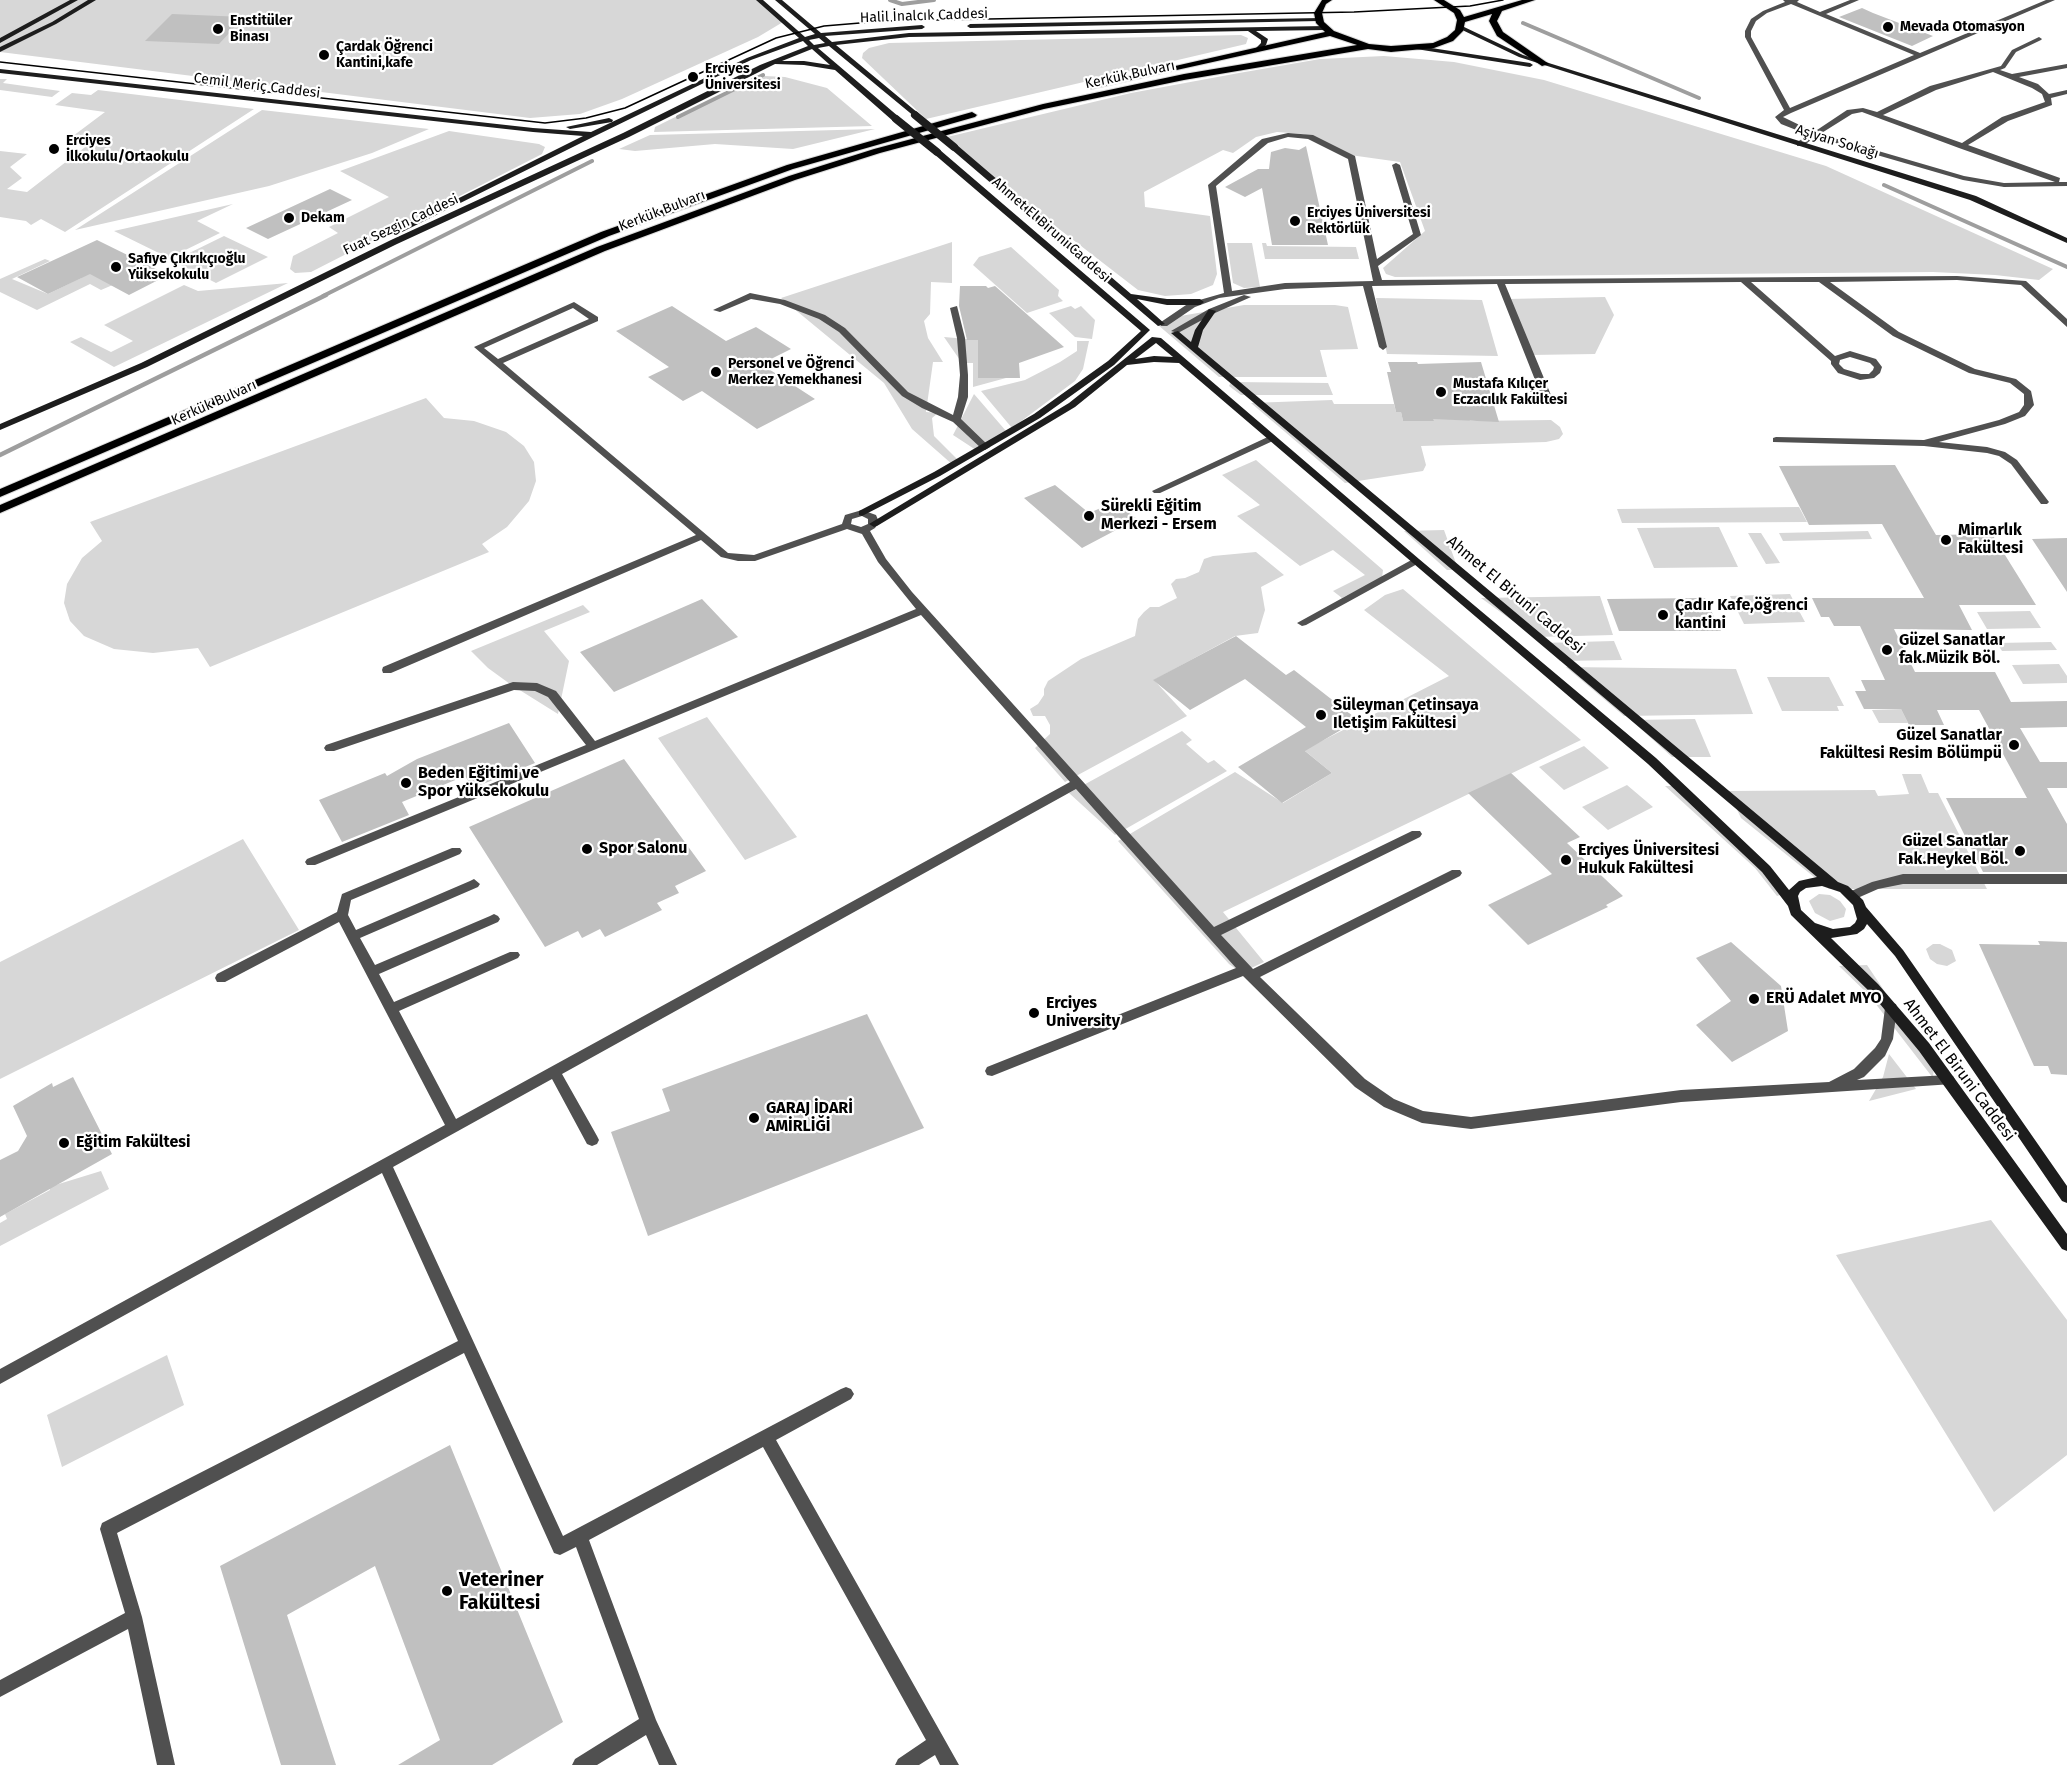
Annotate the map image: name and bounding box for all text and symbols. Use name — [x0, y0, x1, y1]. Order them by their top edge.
street label: Halil İnalcık Caddesi — [860, 5, 988, 27]
place label: Enstitüler Binası — [230, 13, 292, 46]
place label: Mevada Otomasyon — [1900, 19, 2025, 35]
marker: Mevada Otomasyon — [1881, 20, 1895, 34]
marker: Enstitüler Binası — [211, 22, 225, 36]
place label: Çardak Öğrenci Kantini,kafe — [336, 39, 433, 72]
marker: Çardak Öğrenci Kantini,kafe — [317, 48, 331, 62]
street label: Kerkük Bulvarı — [1084, 57, 1176, 93]
place label: Erciyes Üniversitesi — [705, 61, 781, 94]
street label: Cemil Meriç Caddesi — [193, 70, 321, 102]
marker: Erciyes Üniversitesi — [686, 70, 700, 84]
street label: Aşiyan Sokağı — [1793, 121, 1881, 163]
place label: Erciyes İlkokulu/Ortaokulu — [66, 133, 189, 166]
marker: Erciyes İlkokulu/Ortaokulu — [47, 142, 61, 156]
street label: Ahmet El Biruni Caddesi — [988, 174, 1114, 286]
street label: Kerkük Bulvarı — [616, 187, 708, 235]
street label: Fuat Sezgin Caddesi — [341, 191, 461, 259]
place label: Erciyes Üniversitesi Rektörlük — [1307, 205, 1431, 238]
place label: Dekam — [301, 210, 345, 226]
marker: Dekam — [282, 211, 296, 225]
marker: Erciyes Üniversitesi Rektörlük — [1288, 214, 1302, 228]
place label: Safiye Çıkrıkçıoğlu Yüksekokulu — [128, 251, 246, 284]
marker: Safiye Çıkrıkçıoğlu Yüksekokulu — [109, 260, 123, 274]
place label: Personel ve Öğrenci Merkez Yemekhanesi — [728, 356, 862, 388]
marker: Personel ve Öğrenci Merkez Yemekhanesi — [709, 365, 723, 379]
place label: Mustafa Kılıçer Eczacılık Fakültesi — [1453, 376, 1567, 408]
street label: Kerkük Bulvarı — [169, 377, 259, 429]
marker: Mustafa Kılıçer Eczacılık Fakültesi — [1434, 385, 1448, 399]
place label: Sürekli Eğitim Merkezi - Ersem — [1101, 497, 1217, 535]
marker: Sürekli Eğitim Merkezi - Ersem — [1082, 509, 1096, 523]
place label: Mimarlık Fakültesi — [1958, 521, 2023, 559]
street label: Ahmet El Biruni Caddesi — [1442, 532, 1588, 658]
marker: Mimarlık Fakültesi — [1939, 533, 1953, 547]
place label: Çadır Kafe,öğrenci kantini — [1675, 596, 1808, 634]
marker: Çadır Kafe,öğrenci kantini — [1656, 608, 1670, 622]
place label: Güzel Sanatlar fak.Müzik Böl. — [1899, 631, 2005, 669]
marker: Güzel Sanatlar fak.Müzik Böl. — [1880, 643, 1894, 657]
place label: Süleyman Çetinsaya Iletişim Fakültesi — [1333, 696, 1479, 734]
marker: Süleyman Çetinsaya Iletişim Fakültesi — [1314, 708, 1328, 722]
place label: Güzel Sanatlar Fakültesi Resim Bölümpü — [1820, 726, 2002, 764]
marker: Güzel Sanatlar Fakültesi Resim Bölümpü — [2007, 738, 2021, 752]
place label: Beden Eğitimi ve Spor Yüksekokulu — [418, 764, 549, 802]
marker: Beden Eğitimi ve Spor Yüksekokulu — [399, 776, 413, 790]
place label: Güzel Sanatlar Fak.Heykel Böl. — [1898, 832, 2008, 870]
place label: Spor Salonu — [599, 839, 687, 859]
place label: Erciyes Üniversitesi Hukuk Fakültesi — [1578, 841, 1719, 879]
marker: Spor Salonu — [580, 842, 594, 856]
marker: Güzel Sanatlar Fak.Heykel Böl. — [2013, 844, 2027, 858]
marker: Erciyes Üniversitesi Hukuk Fakültesi — [1559, 853, 1573, 867]
place label: ERÜ Adalet MYO — [1766, 989, 1882, 1009]
marker: ERÜ Adalet MYO — [1747, 992, 1761, 1006]
place label: Erciyes University — [1046, 994, 1120, 1032]
street label: Ahmet El Biruni Caddesi — [1899, 995, 2019, 1145]
marker: Erciyes University — [1027, 1006, 1041, 1020]
place label: GARAJ İDARİ AMİRLİĞİ — [766, 1099, 853, 1137]
marker: GARAJ İDARİ AMİRLİĞİ — [747, 1111, 761, 1125]
place label: Eğitim Fakültesi — [76, 1133, 191, 1153]
marker: Eğitim Fakültesi — [57, 1136, 71, 1150]
place label: Veteriner Fakültesi — [459, 1568, 544, 1615]
marker: Veteriner Fakültesi — [440, 1584, 454, 1598]

